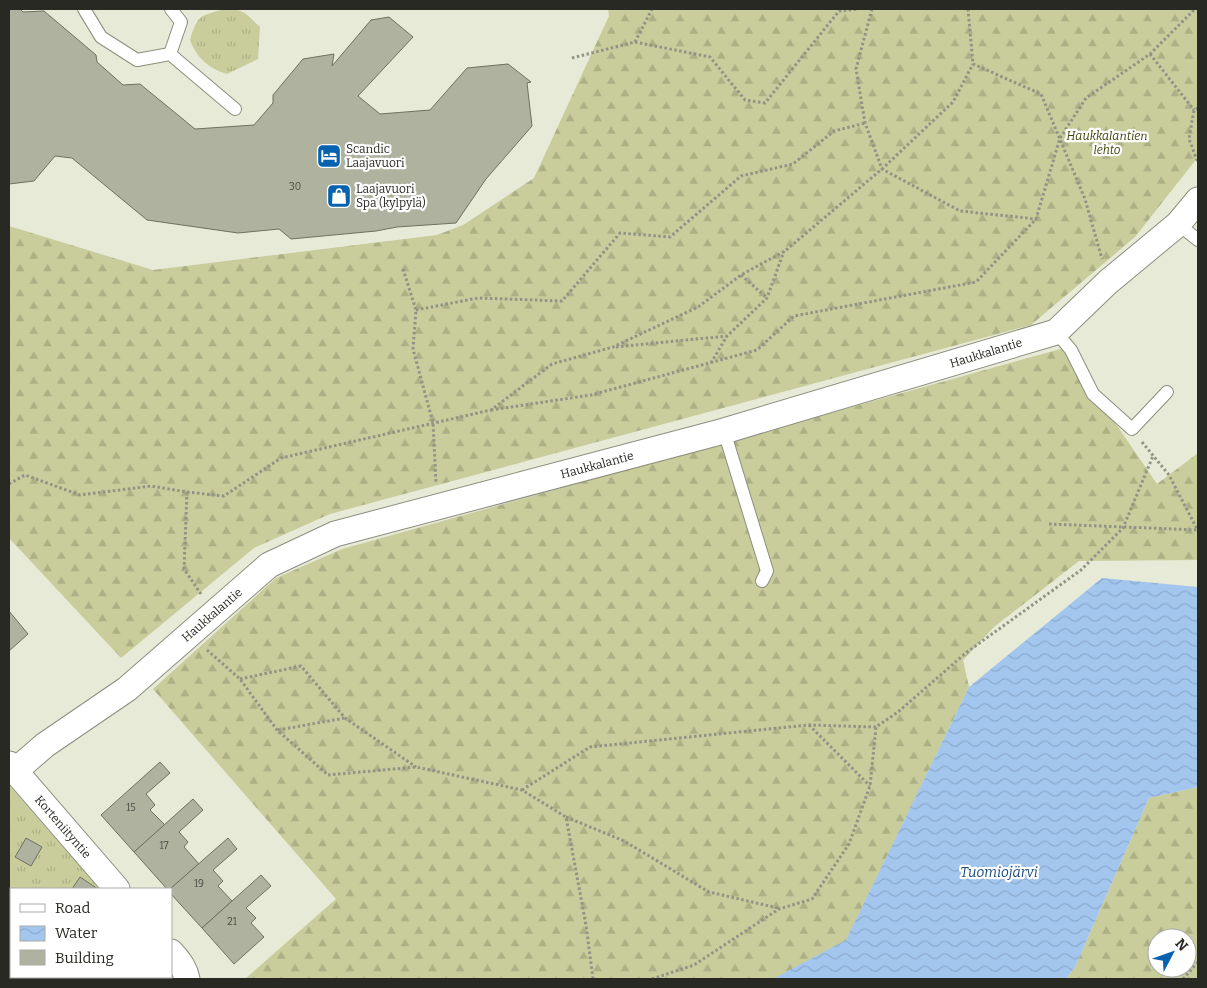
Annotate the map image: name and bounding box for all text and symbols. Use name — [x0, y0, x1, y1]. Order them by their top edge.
park label: Haukkalantien lehto — [1066, 129, 1148, 157]
place label: Scandic Laajavuori — [346, 142, 405, 170]
hotel icon: Scandic Laajavuori — [316, 143, 342, 169]
house number: 30 — [289, 181, 301, 193]
place label: Laajavuori Spa (kylpylä) — [356, 182, 426, 210]
shop icon: Laajavuori Spa (kylpylä) — [326, 183, 352, 209]
street label: Haukkalantie — [948, 335, 1024, 371]
street label: Haukkalantie — [559, 449, 635, 481]
street label: Haukkalantie — [179, 585, 245, 645]
street label: Korteniityntie — [32, 793, 94, 861]
house number: 15 — [126, 802, 136, 814]
house number: 17 — [160, 840, 168, 852]
water label: Tuomiojärvi — [960, 864, 1038, 881]
house number: 19 — [194, 878, 204, 890]
legend — [10, 888, 172, 978]
text: Road — [55, 899, 90, 917]
house number: 21 — [227, 916, 237, 928]
text: Water — [55, 924, 98, 942]
north arrow — [1147, 928, 1197, 978]
text: N — [1171, 935, 1192, 955]
text: Building — [55, 949, 114, 967]

